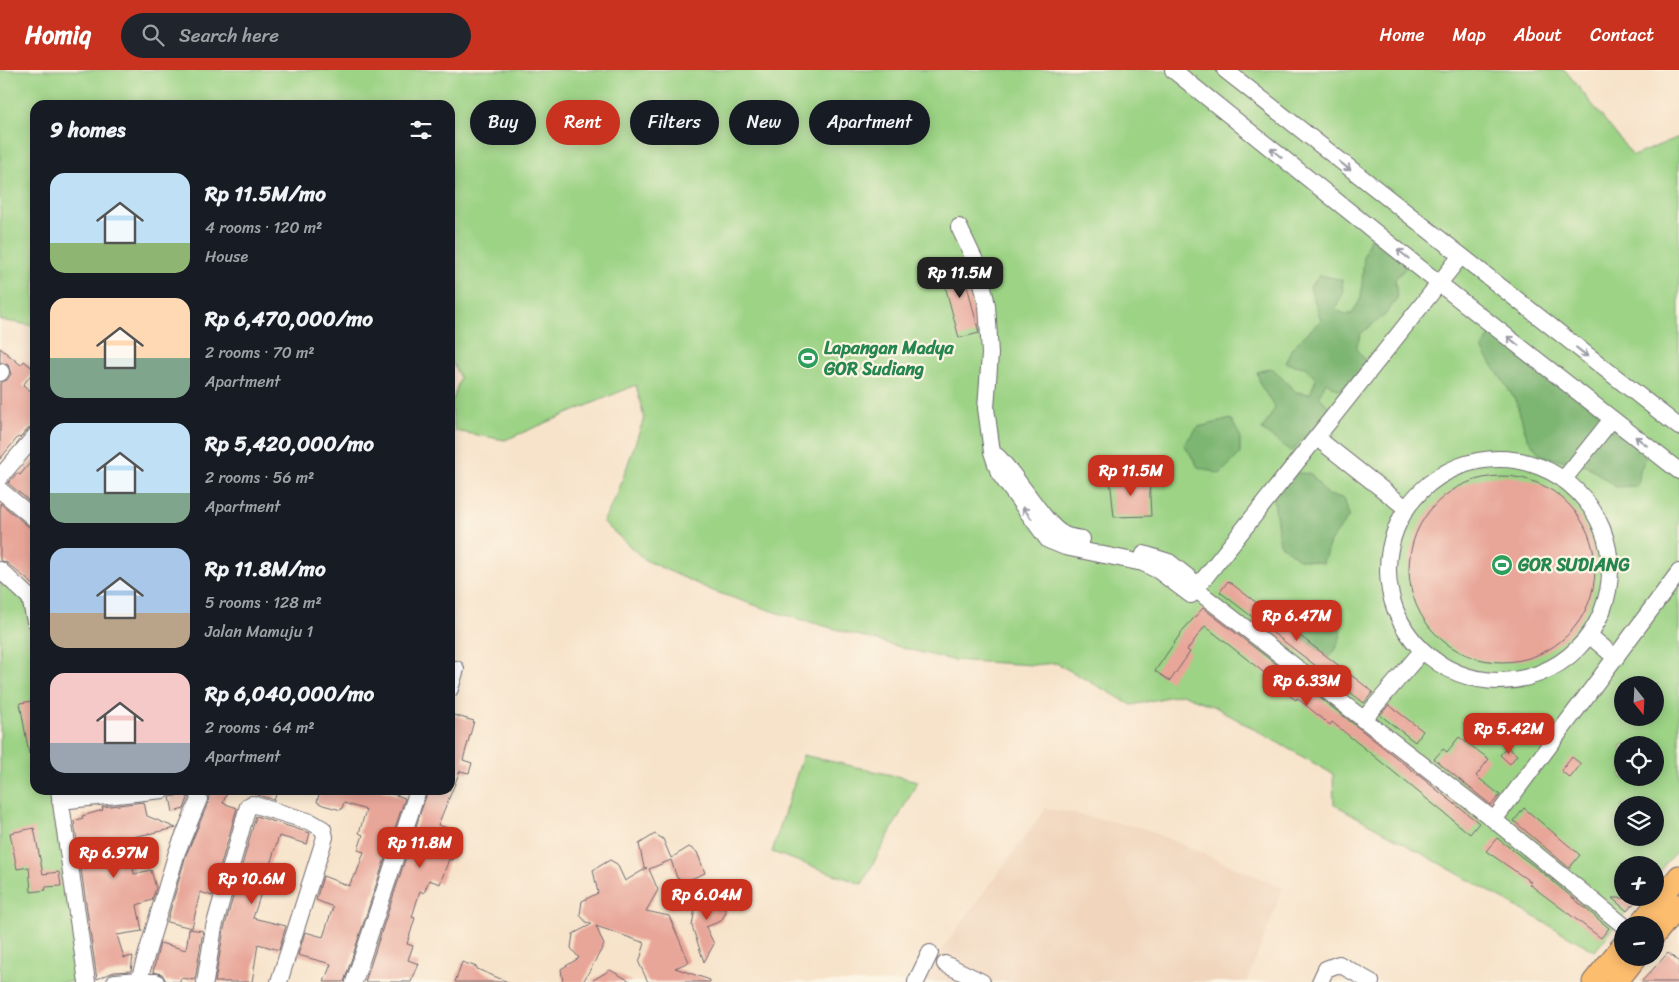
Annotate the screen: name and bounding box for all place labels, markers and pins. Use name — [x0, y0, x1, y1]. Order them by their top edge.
pin: Rp 11.5M — [908, 256, 1012, 299]
place label: Lapangan Madya GOR Sudiang — [823, 332, 955, 385]
sports icon: Lapangan Madya GOR Sudiang — [796, 346, 820, 370]
pin: Rp 11.5M — [1079, 454, 1183, 497]
place label: GOR SUDIANG — [1517, 549, 1630, 581]
sports icon: GOR SUDIANG — [1490, 553, 1514, 577]
pin: Rp 6.47M — [1245, 600, 1349, 642]
pin: Rp 6.33M — [1255, 664, 1359, 707]
pin: Rp 5.42M — [1457, 712, 1561, 755]
pin: Rp 11.8M — [368, 826, 472, 869]
pin: Rp 6.97M — [62, 836, 166, 879]
pin: Rp 10.6M — [200, 862, 304, 905]
pin: Rp 6.04M — [655, 878, 759, 921]

